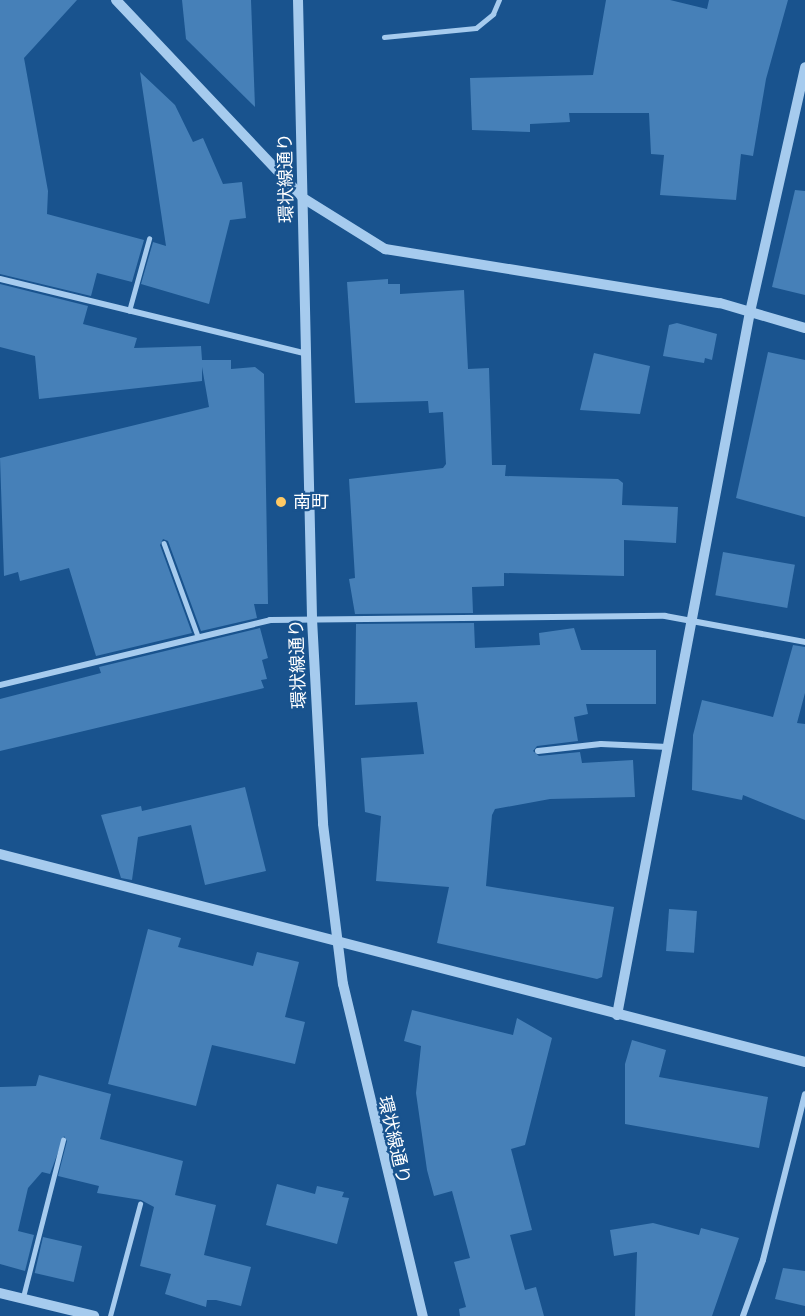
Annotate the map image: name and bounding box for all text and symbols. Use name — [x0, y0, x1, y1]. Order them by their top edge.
street label: 環状線通り — [274, 133, 298, 223]
place label: 南町 — [293, 491, 329, 513]
marker: 南町 — [274, 495, 288, 509]
street label: 環状線通り — [286, 619, 310, 709]
street label: 環状線通り — [373, 1094, 415, 1186]

